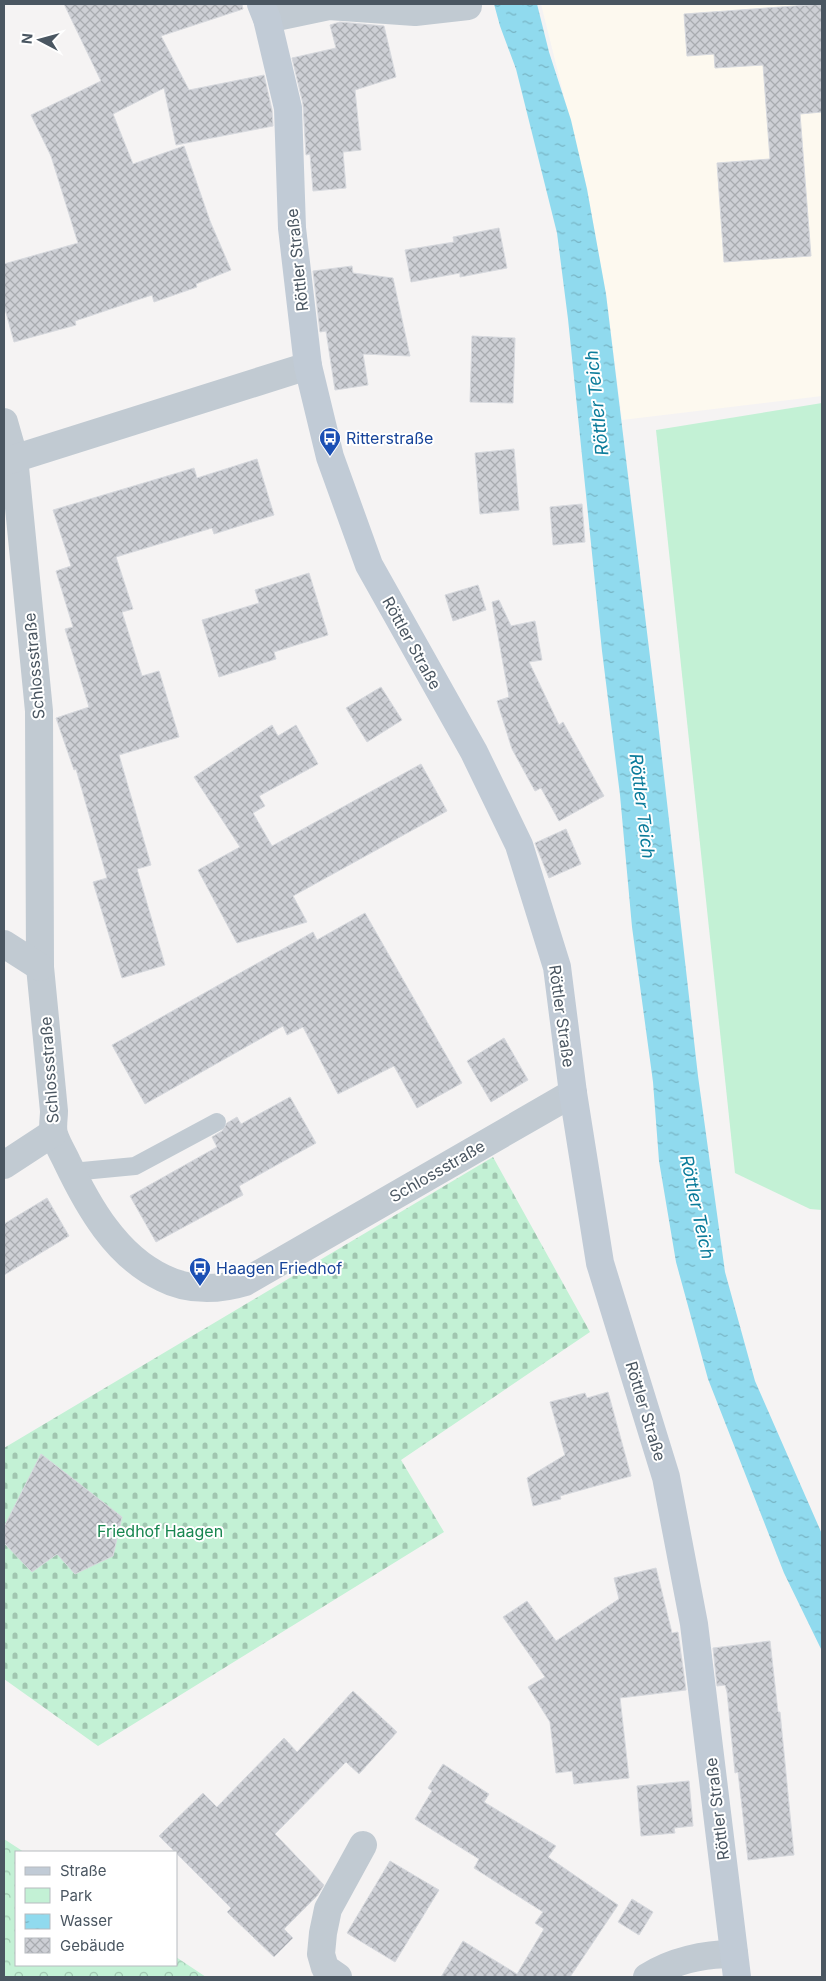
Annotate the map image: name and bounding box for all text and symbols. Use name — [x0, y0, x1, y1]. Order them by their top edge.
north arrow — [15, 15, 65, 65]
text: N — [18, 32, 36, 45]
street label: Röttler Straße — [282, 208, 312, 312]
water label: Röttler Teich — [581, 349, 612, 457]
bus stop icon: Ritterstraße — [318, 426, 342, 457]
place label: Ritterstraße — [346, 428, 433, 448]
street label: Röttler Straße — [378, 593, 446, 693]
street label: Schlossstraße — [19, 612, 49, 720]
water label: Röttler Teich — [626, 752, 659, 860]
street label: Röttler Straße — [545, 964, 579, 1068]
street label: Schlossstraße — [35, 1016, 63, 1124]
street label: Schlossstraße — [386, 1136, 488, 1206]
water label: Röttler Teich — [676, 1153, 719, 1261]
bus stop icon: Haagen Friedhof — [188, 1256, 212, 1287]
place label: Haagen Friedhof — [216, 1258, 342, 1278]
street label: Röttler Straße — [621, 1359, 671, 1463]
park label: Friedhof Haagen — [97, 1521, 223, 1541]
street label: Röttler Straße — [701, 1757, 733, 1861]
legend — [15, 1851, 178, 1966]
text: Straße — [60, 1861, 107, 1880]
text: Park — [60, 1886, 93, 1905]
text: Wasser — [60, 1911, 113, 1930]
text: Gebäude — [60, 1936, 125, 1955]

